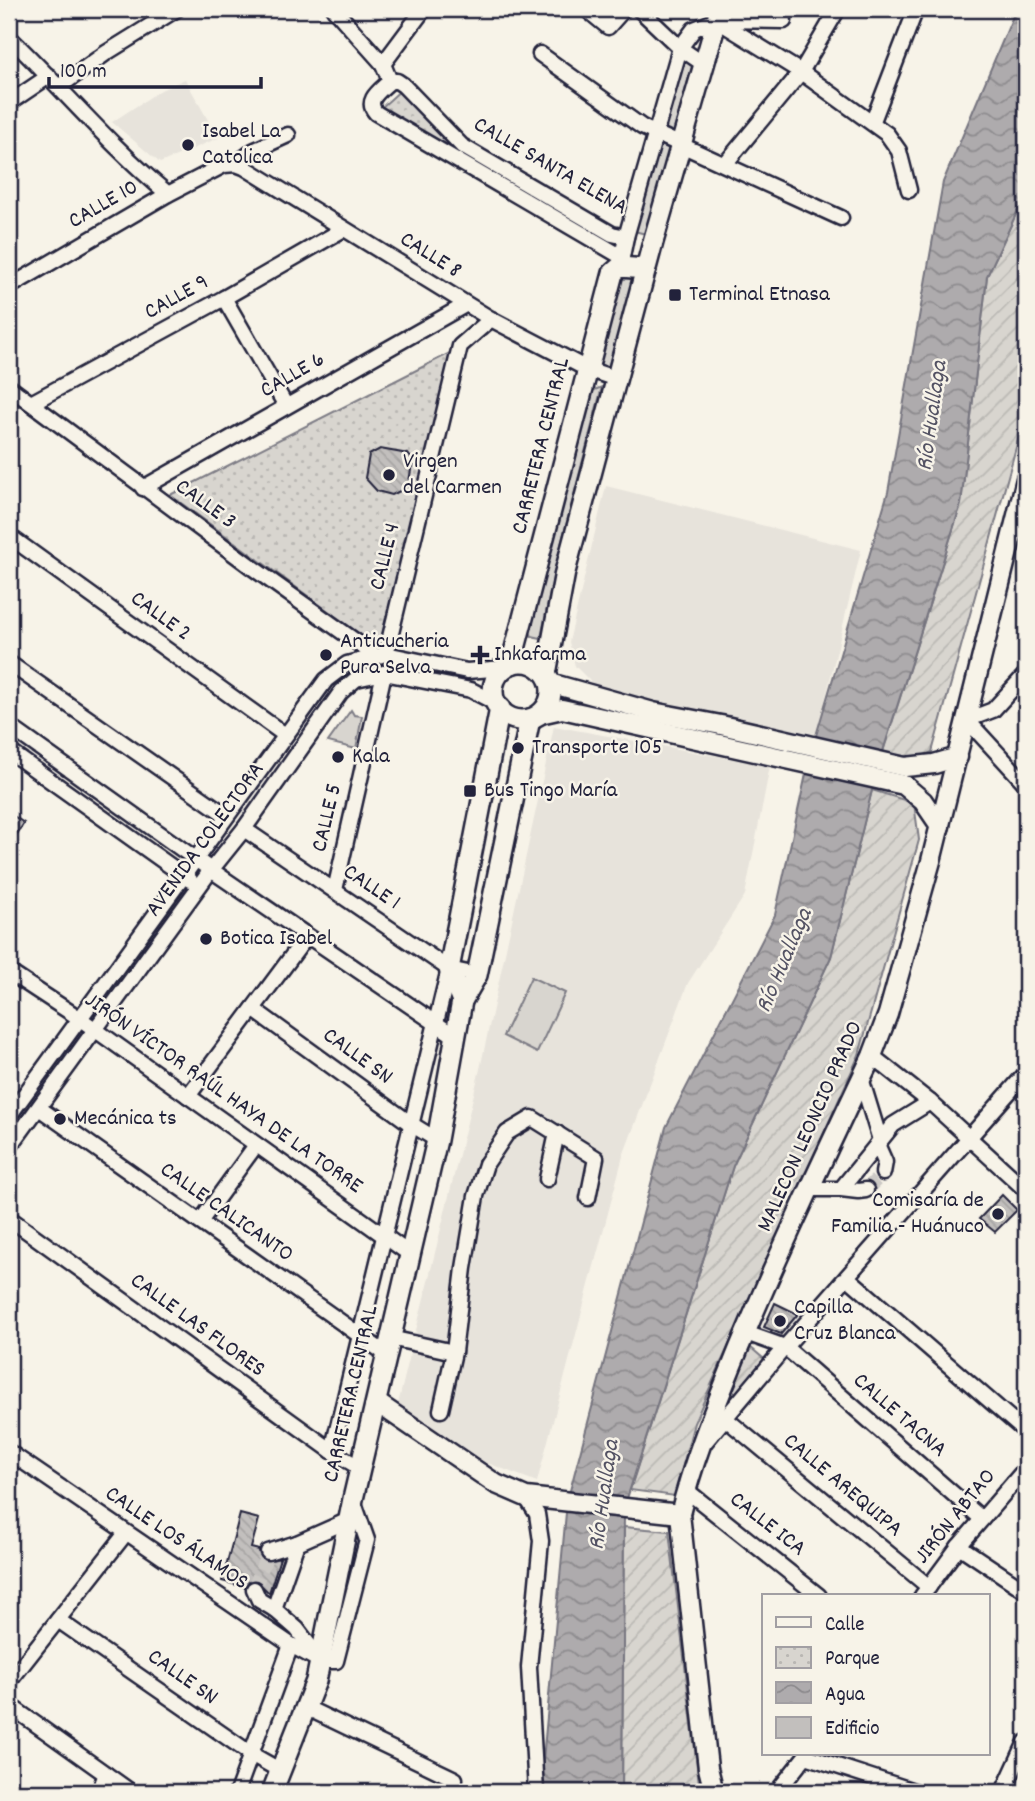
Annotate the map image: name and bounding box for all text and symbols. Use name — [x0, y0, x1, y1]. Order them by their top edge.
scale bar — [49, 46, 261, 90]
text: 100 m — [60, 58, 107, 88]
street label: CALLE SANTA ELENA — [467, 109, 633, 225]
place label: Isabel La Catolica — [202, 116, 282, 175]
marker: Isabel La Catolica — [180, 137, 196, 153]
street label: CALLE 10 — [63, 172, 145, 238]
street label: CALLE 8 — [393, 224, 467, 288]
street label: CALLE 9 — [139, 267, 215, 329]
place label: Terminal Etnasa — [689, 279, 831, 312]
marker: Terminal Etnasa — [667, 287, 683, 303]
street label: CALLE 6 — [255, 344, 331, 408]
street label: CARRETERA CENTRAL — [504, 354, 580, 538]
water label: Río Huallaga — [908, 357, 958, 473]
place label: Virgen del Carmen — [403, 446, 502, 505]
marker: Virgen del Carmen — [381, 467, 397, 483]
street label: CALLE 3 — [168, 471, 242, 539]
street label: CALLE 4 — [362, 520, 410, 594]
street label: CALLE 2 — [123, 584, 197, 650]
place label: Anticucheria Pura Selva — [340, 626, 450, 685]
place label: Inkafarma — [494, 639, 587, 672]
marker: Anticucheria Pura Selva — [318, 647, 334, 663]
marker: Inkafarma — [472, 647, 488, 663]
place label: Transporte 105 — [532, 732, 662, 765]
marker: Transporte 105 — [510, 740, 526, 756]
place label: Kala — [352, 741, 391, 774]
marker: Kala — [330, 749, 346, 765]
street label: AVENIDA COLECTORA — [139, 756, 273, 924]
place label: Bus Tingo María — [484, 775, 618, 808]
street label: CALLE 5 — [304, 781, 352, 855]
marker: Bus Tingo María — [462, 783, 478, 799]
street label: CALLE 1 — [335, 857, 407, 919]
water label: Río Huallaga — [748, 902, 823, 1019]
place label: Botica Isabel — [220, 923, 333, 956]
marker: Botica Isabel — [198, 931, 214, 947]
street label: JIRÓN VÍCTOR RAÚL HAYA DE LA TORRE — [77, 985, 369, 1203]
street label: MALECON LEONCIO PRADO — [750, 1016, 872, 1238]
street label: CALLE SN — [315, 1020, 399, 1094]
place label: Mecánica ts — [74, 1103, 177, 1136]
marker: Mecánica ts — [52, 1111, 68, 1127]
street label: CALLE CALICANTO — [152, 1155, 300, 1271]
place label: Comisaría de Familia - Huánuco — [831, 1185, 984, 1244]
marker: Comisaría de Familia - Huánuco — [990, 1206, 1006, 1222]
street label: CALLE LAS FLORES — [122, 1265, 272, 1387]
place label: Capilla Cruz Blanca — [794, 1292, 897, 1351]
street label: CARRETERA CENTRAL — [316, 1302, 389, 1486]
marker: Capilla Cruz Blanca — [772, 1313, 788, 1329]
street label: CALLE TACNA — [845, 1366, 953, 1466]
street label: CALLE AREQUIPA — [775, 1426, 909, 1546]
water label: Río Huallaga — [580, 1436, 630, 1552]
street label: JIRÓN ABTAO — [907, 1462, 1005, 1572]
street label: CALLE LOS ÁLAMOS — [97, 1479, 255, 1599]
street label: CALLE ICA — [722, 1484, 812, 1566]
legend — [762, 1594, 990, 1756]
text: Calle — [825, 1611, 864, 1641]
street label: CALLE SN — [140, 1642, 224, 1714]
text: Parque — [825, 1645, 880, 1675]
text: Agua — [825, 1681, 866, 1711]
text: Edificio — [825, 1715, 880, 1745]

